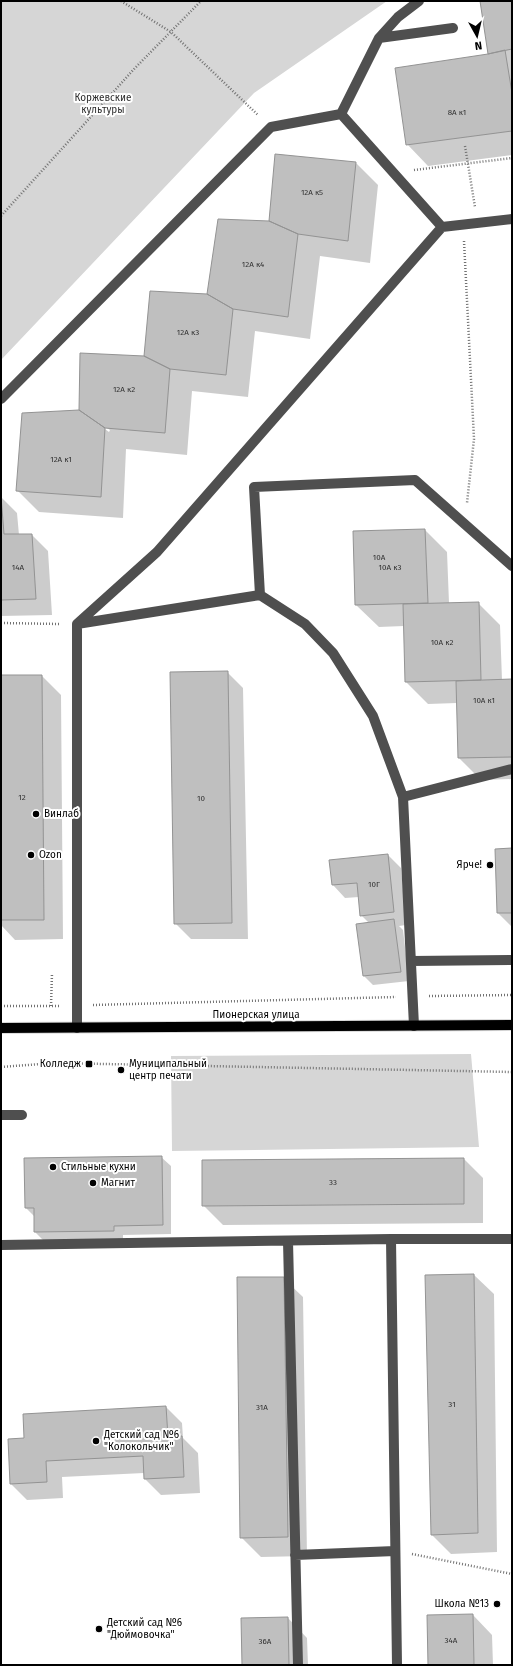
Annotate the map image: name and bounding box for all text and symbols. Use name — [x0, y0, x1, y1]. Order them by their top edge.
north arrow — [457, 16, 497, 56]
text: N — [474, 38, 483, 52]
park label: Коржевские культуры — [74, 92, 132, 116]
house number: 8А к1 — [448, 108, 466, 117]
house number: 12А к5 — [301, 188, 323, 197]
house number: 12А к4 — [242, 260, 265, 269]
house number: 12А к3 — [177, 328, 199, 337]
house number: 12А к2 — [113, 385, 135, 394]
house number: 12А к1 — [50, 455, 72, 464]
house number: 10А — [373, 553, 386, 562]
house number: 14А — [12, 563, 25, 572]
house number: 10А к3 — [379, 563, 401, 572]
house number: 10А к2 — [431, 638, 453, 647]
house number: 10А к1 — [473, 696, 495, 705]
house number: 12 — [18, 793, 26, 802]
house number: 10 — [197, 794, 205, 803]
place label: Винлаб — [44, 808, 79, 820]
marker: Винлаб — [31, 809, 41, 819]
place label: Ozon — [39, 849, 62, 861]
marker: Ozon — [26, 850, 36, 860]
place label: Ярче! — [457, 859, 482, 871]
marker: Ярче! — [485, 860, 495, 870]
house number: 10Г — [368, 880, 380, 889]
street label: Пионерская улица — [212, 1009, 300, 1021]
place label: Колледж — [40, 1058, 81, 1070]
place label: Муниципальный центр печати — [129, 1058, 207, 1082]
marker: Колледж — [84, 1059, 94, 1069]
marker: Муниципальный центр печати — [116, 1065, 126, 1075]
place label: Стильные кухни — [61, 1161, 136, 1173]
marker: Стильные кухни — [48, 1162, 58, 1172]
place label: Магнит — [101, 1177, 135, 1189]
marker: Магнит — [88, 1178, 98, 1188]
house number: 33 — [329, 1178, 337, 1187]
house number: 31 — [448, 1400, 456, 1409]
house number: 31А — [256, 1403, 268, 1412]
place label: Детский сад №6 "Колокольчик" — [103, 1429, 179, 1453]
marker: Детский сад №6 "Колокольчик" — [91, 1436, 101, 1446]
place label: Школа №13 — [435, 1598, 489, 1610]
marker: Школа №13 — [492, 1599, 502, 1609]
place label: Детский сад №6 "Дюймовочка" — [106, 1617, 182, 1641]
marker: Детский сад №6 "Дюймовочка" — [94, 1624, 104, 1634]
house number: 34А — [445, 1636, 458, 1645]
house number: 36А — [259, 1637, 272, 1646]

